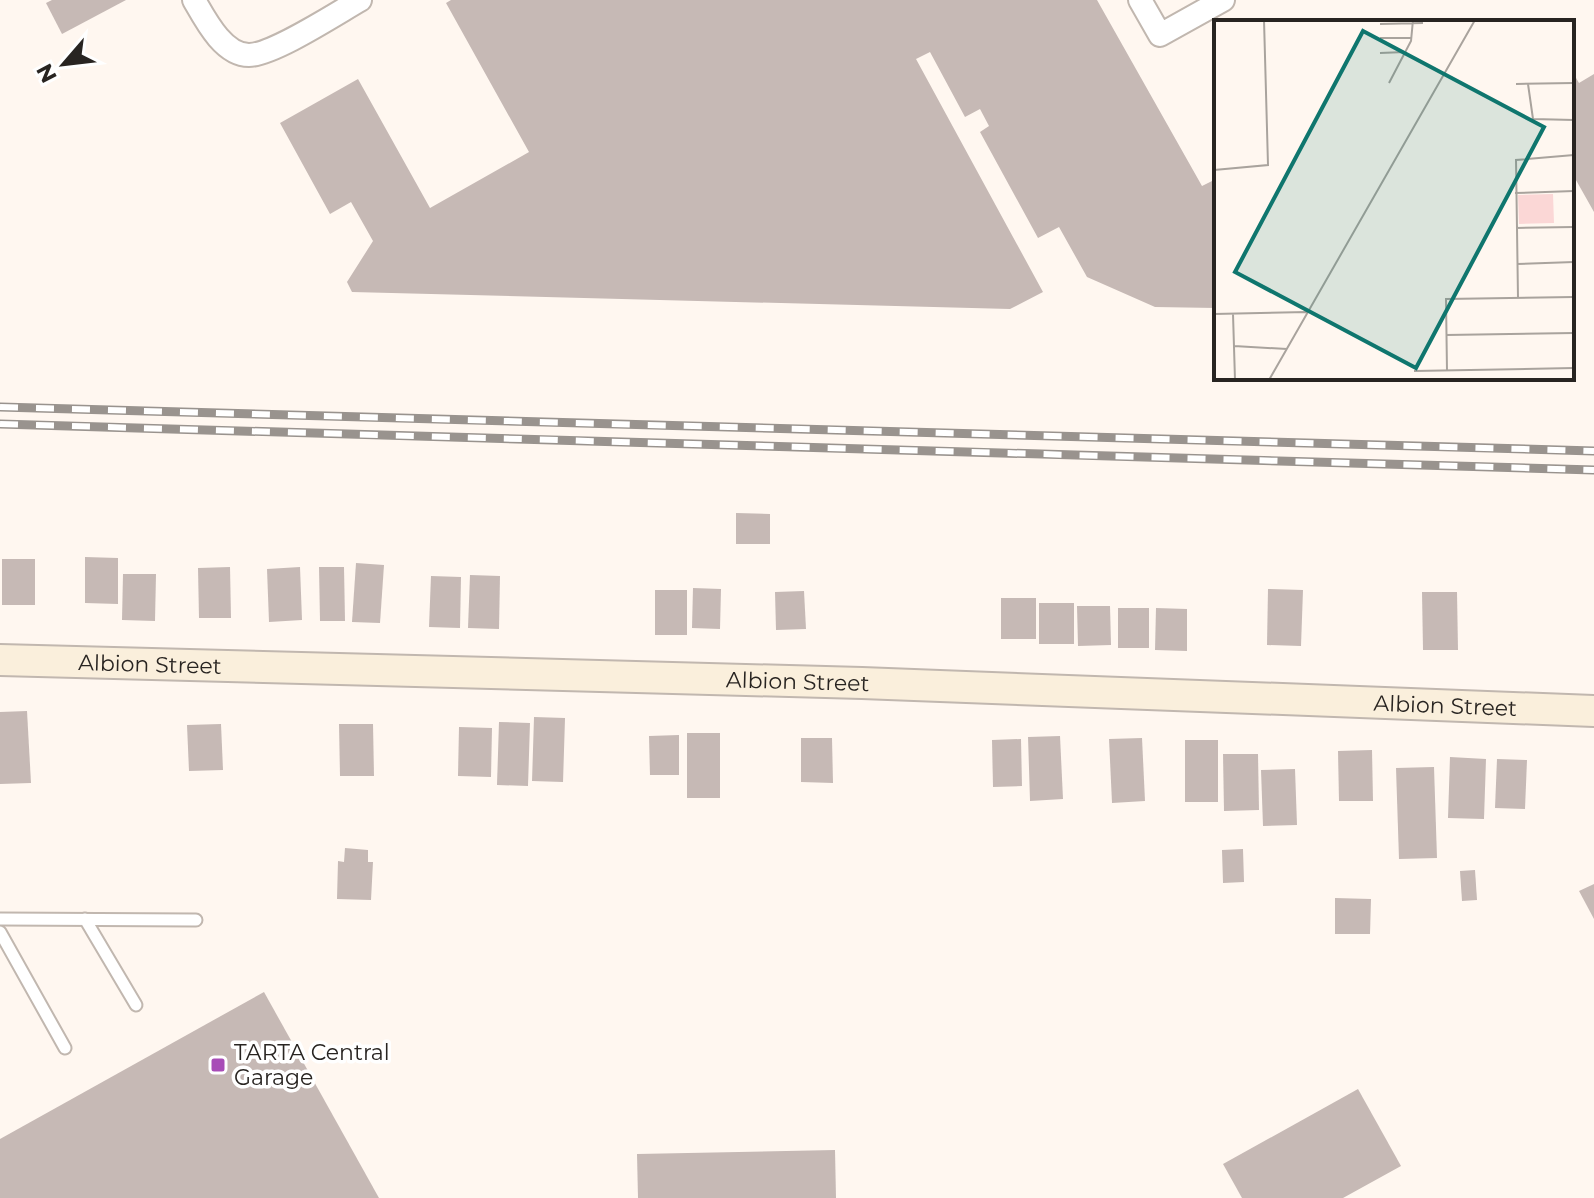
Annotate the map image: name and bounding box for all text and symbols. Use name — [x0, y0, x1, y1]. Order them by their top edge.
inset map — [1214, 20, 1574, 380]
north arrow — [24, 24, 104, 104]
text: N — [31, 59, 63, 87]
street label: Albion Street — [78, 649, 222, 680]
street label: Albion Street — [726, 666, 870, 697]
street label: Albion Street — [1373, 690, 1518, 722]
place label: TARTA Central Garage — [234, 1039, 390, 1091]
marker: TARTA Central Garage — [209, 1056, 227, 1074]

